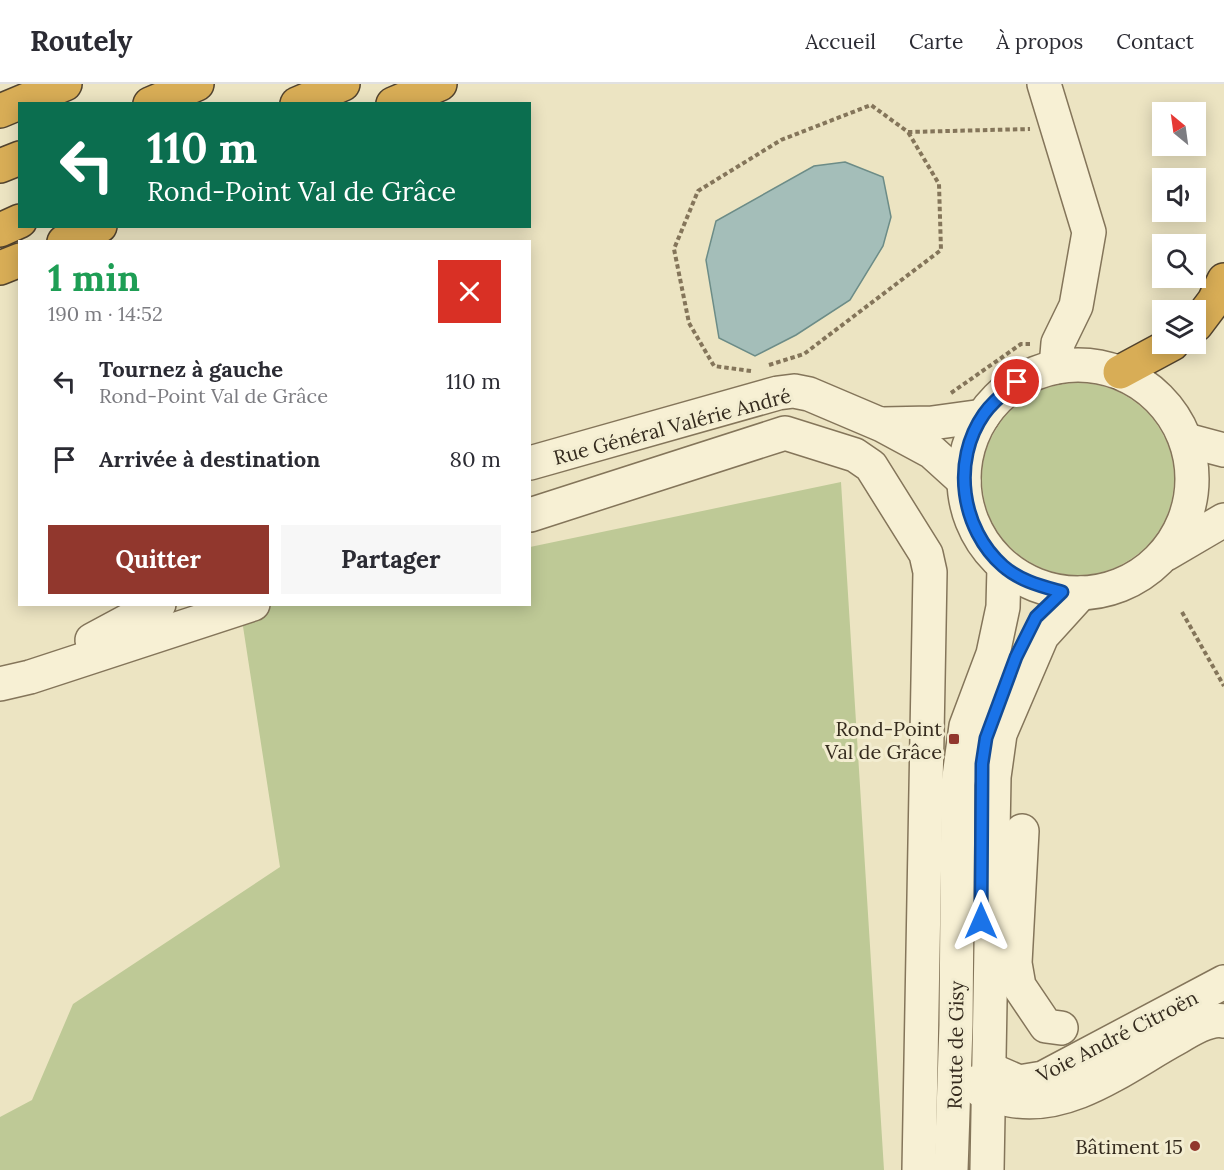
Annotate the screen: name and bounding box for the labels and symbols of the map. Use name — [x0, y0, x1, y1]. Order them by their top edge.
north arrow — [1152, 102, 1206, 156]
pin — [991, 356, 1042, 407]
street label: Rue Général Valérie André — [551, 382, 794, 470]
place label: Rond-Point Val de Grâce — [824, 716, 942, 764]
marker: Rond-Point Val de Grâce — [947, 732, 961, 746]
position arrow — [949, 889, 1013, 953]
street label: Route de Gisy — [941, 980, 969, 1110]
street label: Voie André Citroën — [1031, 984, 1202, 1088]
place label: Bâtiment 15 — [1075, 1134, 1183, 1159]
marker: Bâtiment 15 — [1188, 1139, 1202, 1153]

